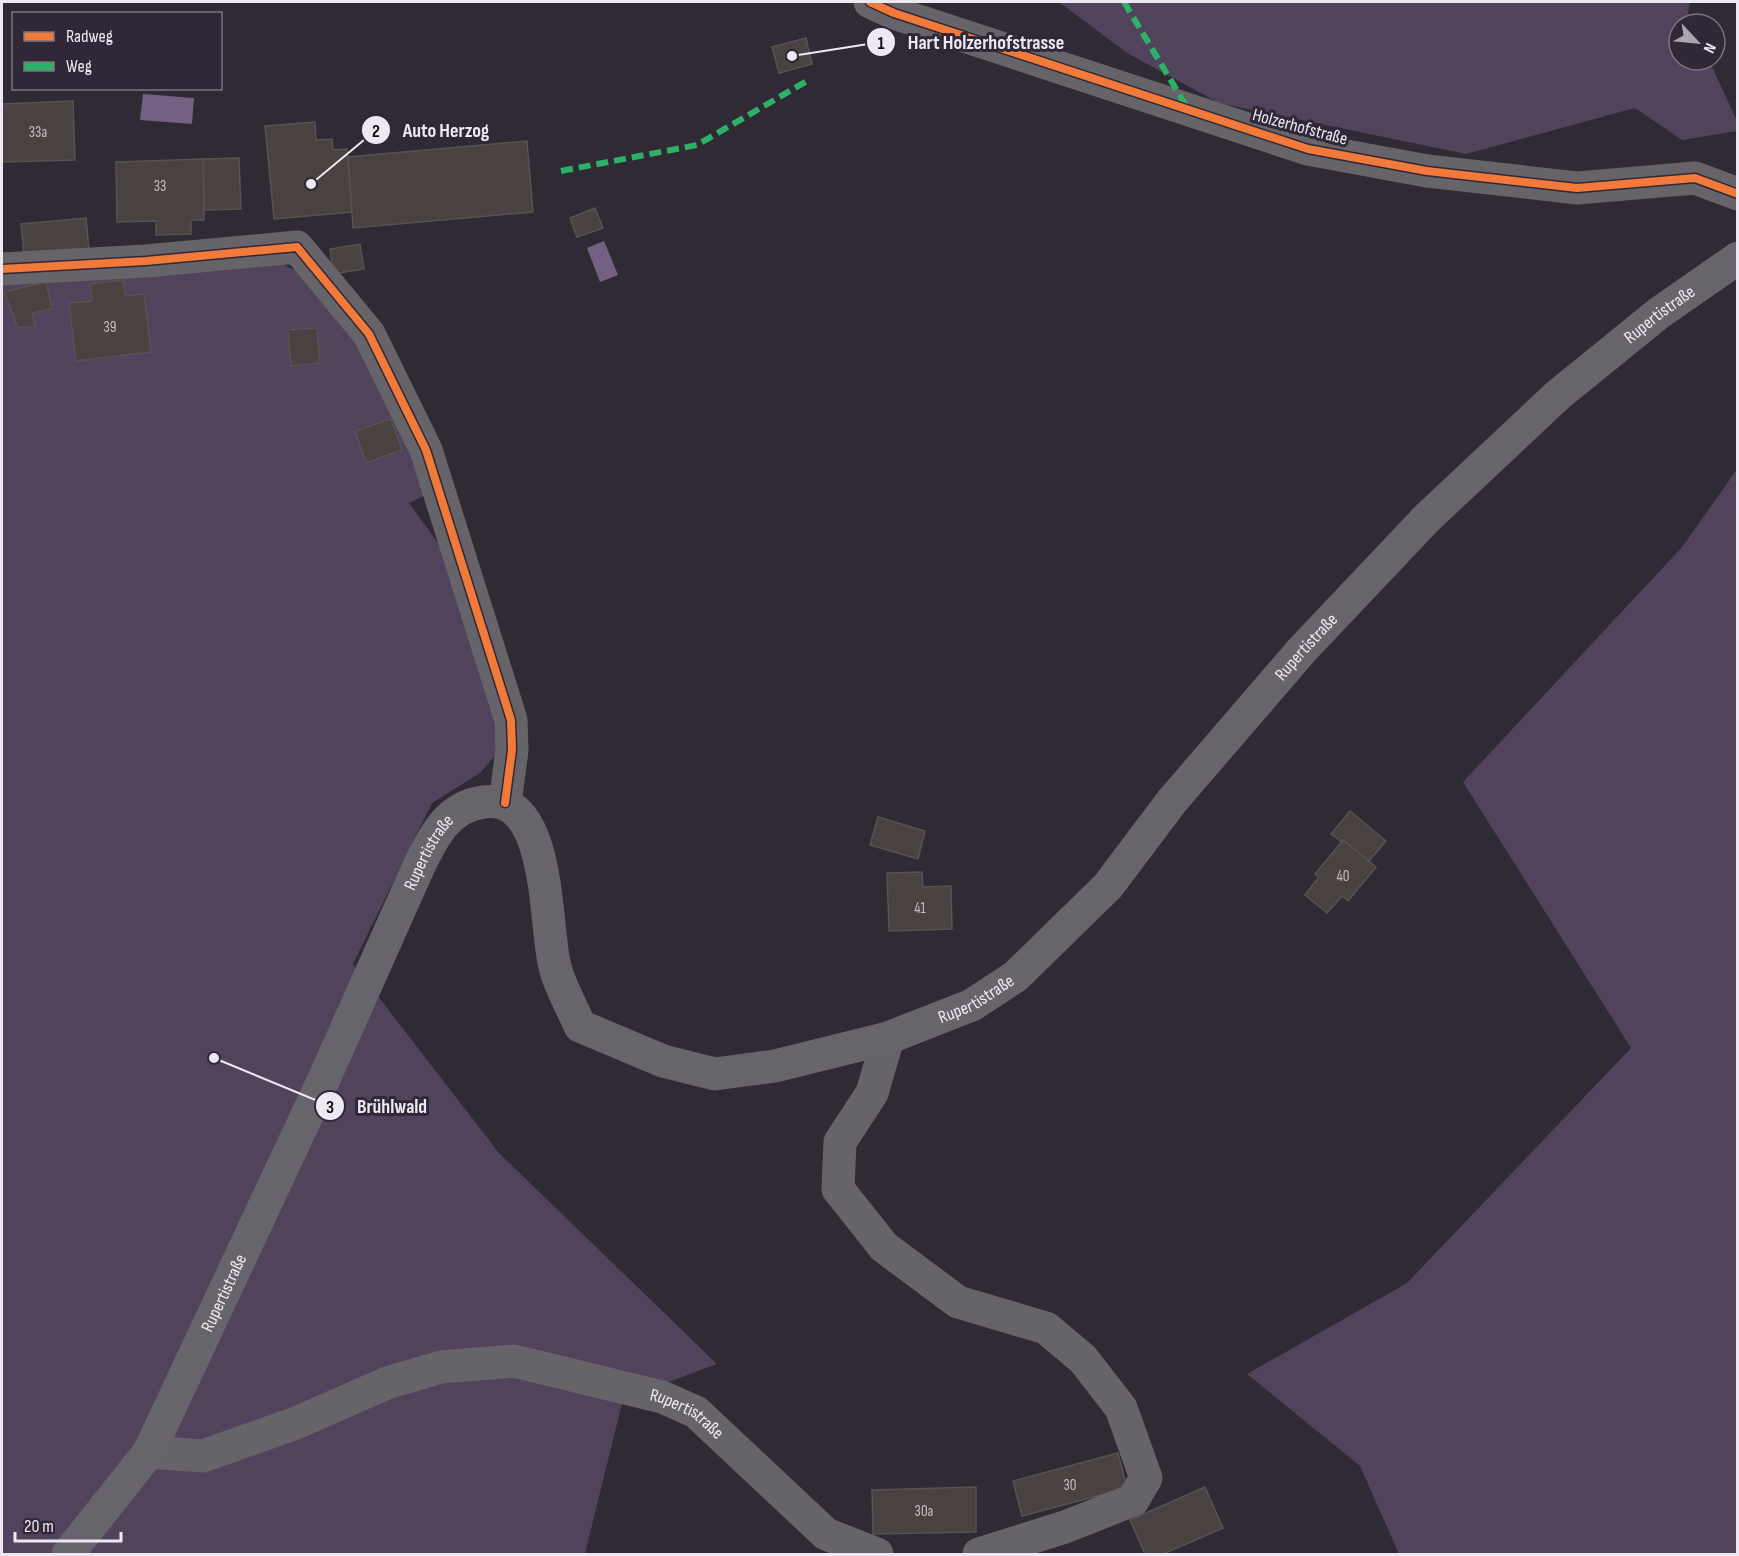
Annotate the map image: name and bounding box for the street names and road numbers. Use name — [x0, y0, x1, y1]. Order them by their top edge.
street label: Holzerhofstraße — [1250, 104, 1350, 150]
street label: Rupertistraße — [1620, 281, 1699, 348]
street label: Rupertistraße — [1270, 609, 1342, 685]
street label: Rupertistraße — [399, 810, 458, 893]
street label: Rupertistraße — [935, 970, 1018, 1028]
street label: Rupertistraße — [196, 1251, 251, 1335]
street label: Rupertistraße — [648, 1384, 728, 1443]

